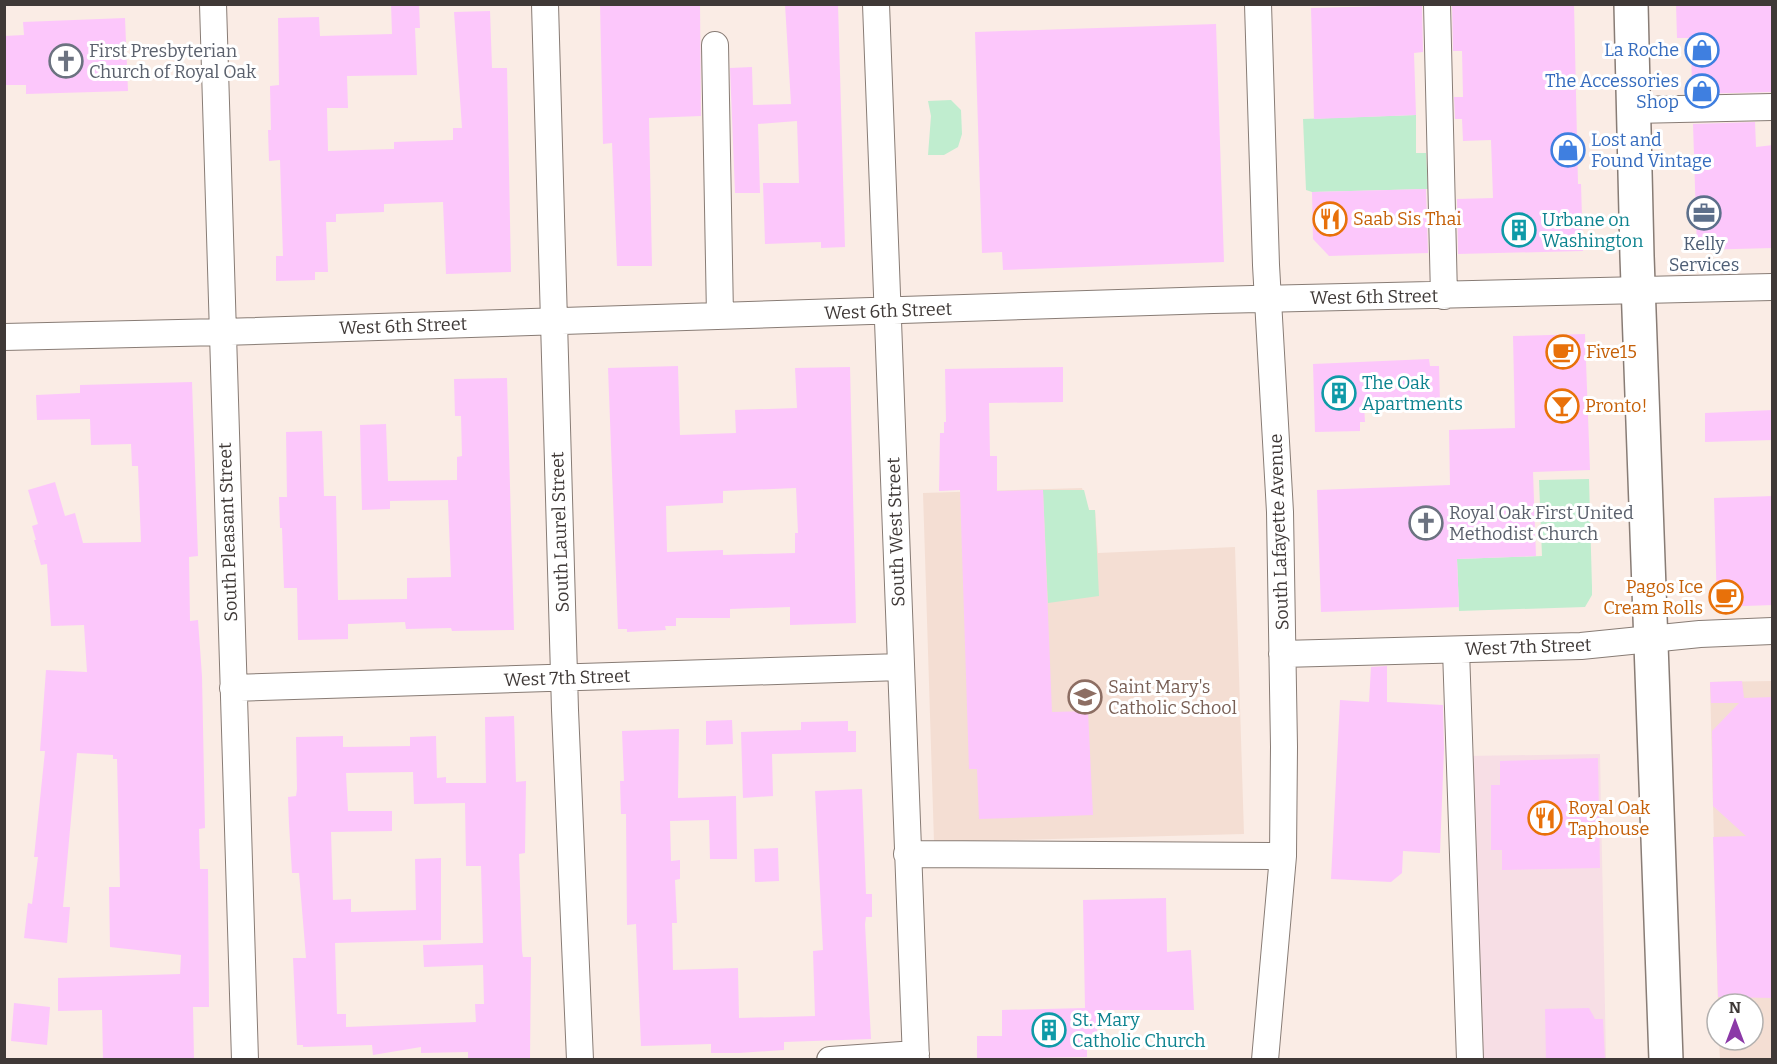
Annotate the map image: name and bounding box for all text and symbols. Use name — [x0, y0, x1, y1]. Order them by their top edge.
shop icon: La Roche — [1684, 32, 1720, 68]
place label: La Roche — [1604, 39, 1679, 61]
place label: First Presbyterian Church of Royal Oak — [89, 40, 257, 83]
church icon: First Presbyterian Church of Royal Oak — [48, 43, 84, 79]
place label: The Accessories Shop — [1545, 70, 1679, 113]
shop icon: The Accessories Shop — [1684, 73, 1720, 109]
place label: Lost and Found Vintage — [1591, 129, 1712, 172]
shop icon: Lost and Found Vintage — [1550, 132, 1586, 168]
office icon: Kelly Services — [1686, 195, 1722, 231]
restaurant icon: Saab Sis Thai — [1312, 201, 1348, 237]
place label: Saab Sis Thai — [1353, 208, 1462, 230]
place label: Urbane on Washington — [1542, 209, 1644, 252]
building icon: Urbane on Washington — [1501, 212, 1537, 248]
place label: Kelly Services — [1669, 233, 1739, 276]
street label: West 6th Street — [1310, 285, 1439, 309]
street label: West 6th Street — [824, 298, 953, 324]
street label: West 6th Street — [339, 313, 468, 339]
cafe icon: Five15 — [1545, 334, 1581, 370]
place label: Five15 — [1586, 341, 1637, 363]
place label: The Oak Apartments — [1362, 372, 1463, 415]
building icon: The Oak Apartments — [1321, 375, 1357, 411]
bar icon: Pronto! — [1544, 388, 1580, 424]
place label: Pronto! — [1585, 395, 1647, 417]
street label: South Lafayette Avenue — [1265, 433, 1293, 631]
street label: South Pleasant Street — [214, 442, 242, 622]
street label: South Laurel Street — [546, 451, 574, 613]
street label: South West Street — [882, 456, 910, 607]
place label: Royal Oak First United Methodist Church — [1449, 502, 1634, 545]
church icon: Royal Oak First United Methodist Church — [1408, 505, 1444, 541]
place label: Pagos Ice Cream Rolls — [1603, 576, 1703, 619]
cafe icon: Pagos Ice Cream Rolls — [1708, 579, 1744, 615]
street label: West 7th Street — [1464, 634, 1592, 660]
street label: West 7th Street — [503, 665, 631, 691]
place label: Saint Mary's Catholic School — [1108, 676, 1237, 719]
school or university icon: Saint Mary's Catholic School — [1067, 679, 1103, 715]
place label: Royal Oak Taphouse — [1568, 797, 1651, 840]
restaurant icon: Royal Oak Taphouse — [1527, 800, 1563, 836]
north arrow — [1705, 992, 1765, 1052]
text: N — [1729, 998, 1741, 1017]
place label: St. Mary Catholic Church — [1072, 1009, 1205, 1052]
building icon: St. Mary Catholic Church — [1031, 1012, 1067, 1048]

